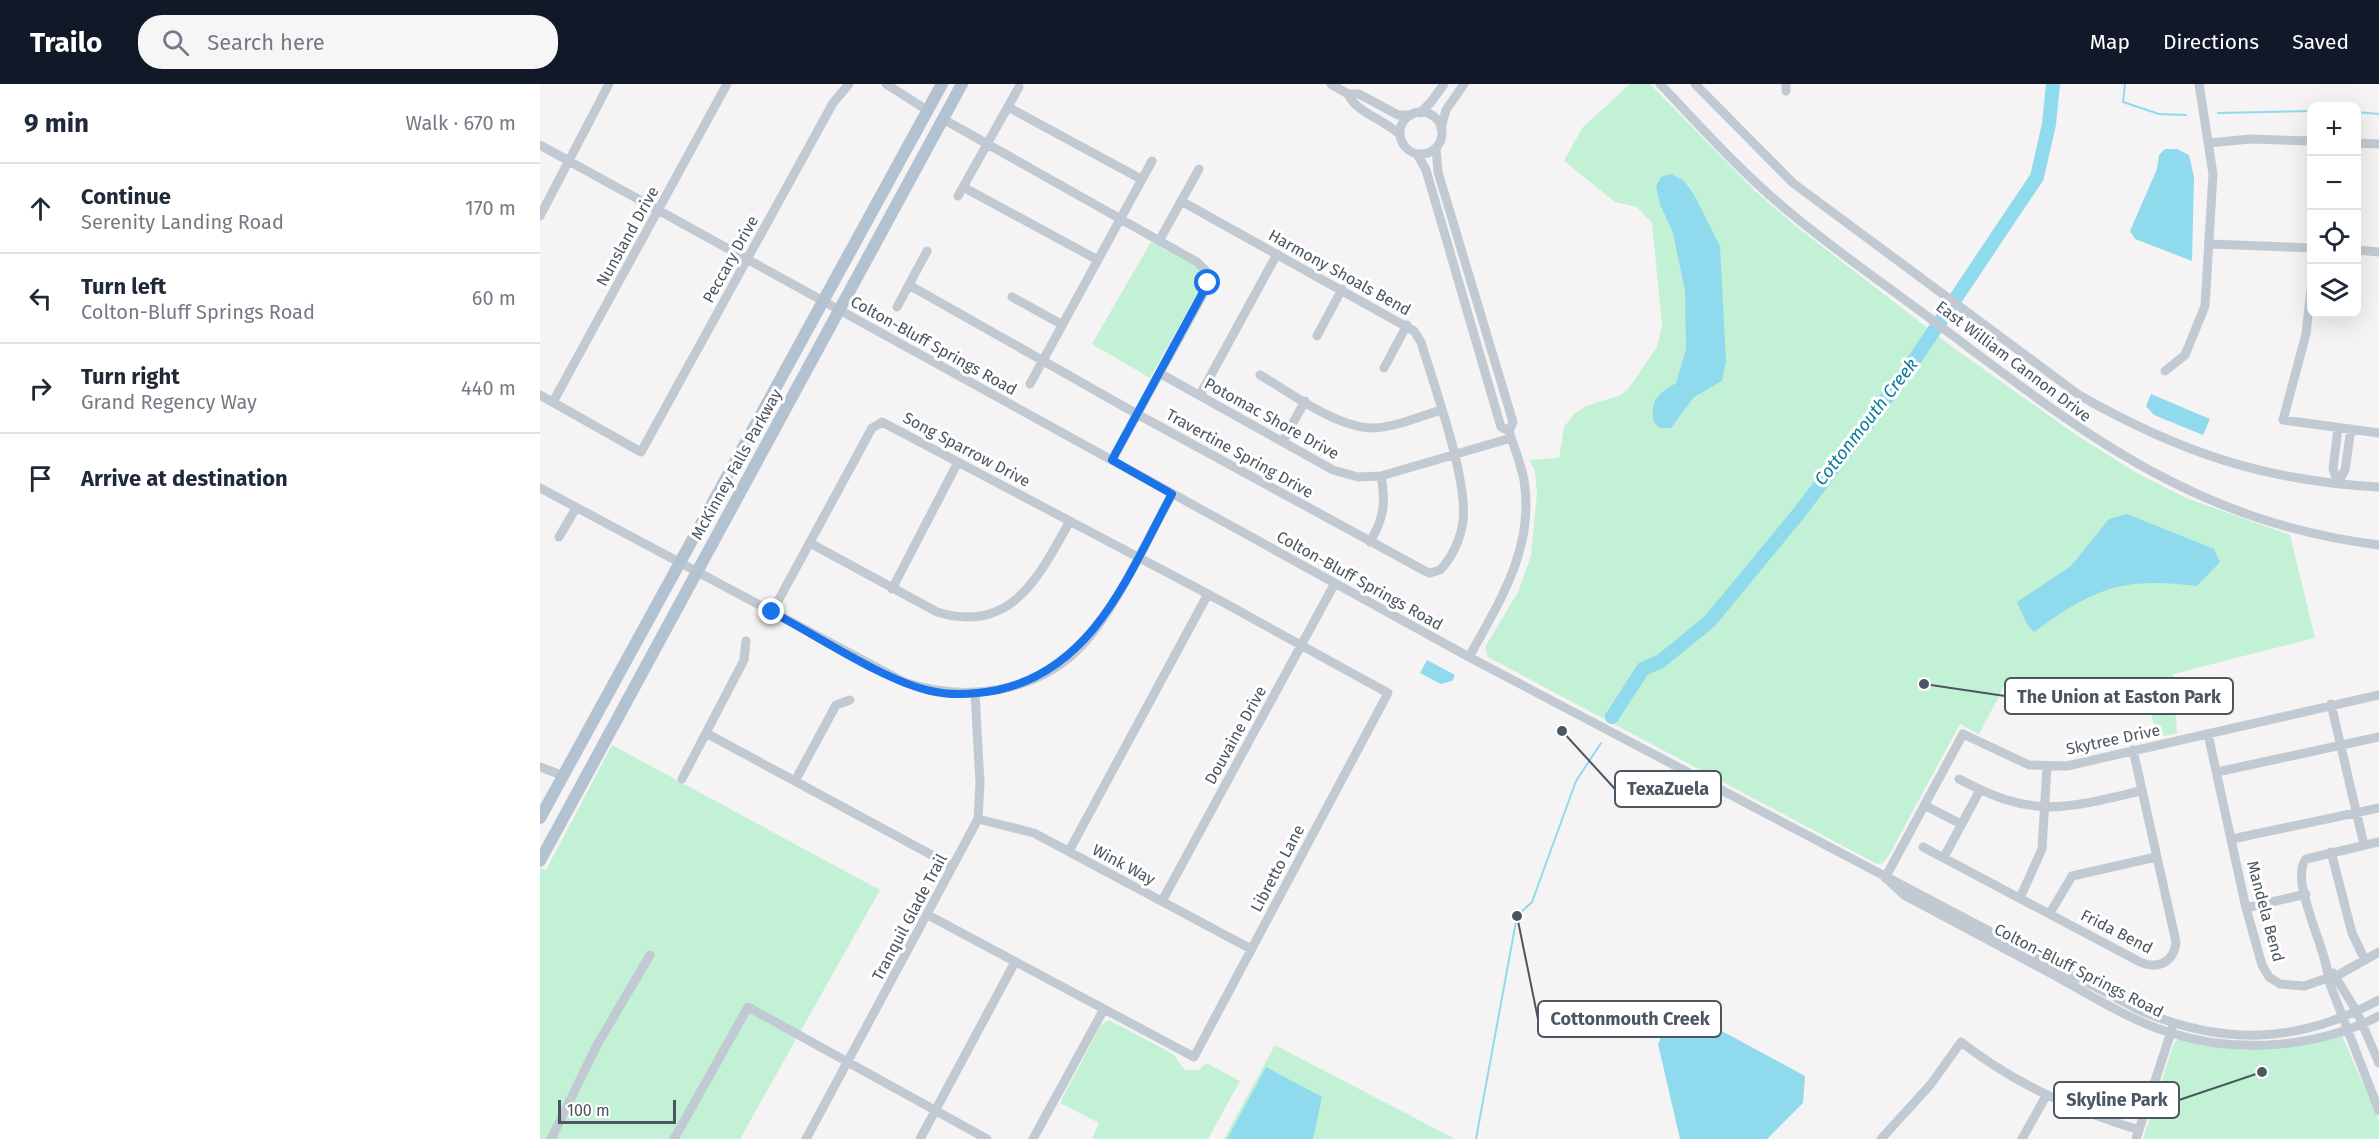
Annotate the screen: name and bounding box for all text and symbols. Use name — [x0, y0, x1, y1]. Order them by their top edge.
search box — [138, 15, 558, 69]
text: Trailo — [30, 26, 102, 59]
icon: search — [159, 26, 192, 59]
text: Search here — [207, 29, 325, 56]
text: Map — [2090, 29, 2130, 55]
text: Directions — [2163, 29, 2259, 55]
text: Saved — [2292, 29, 2349, 55]
map controls — [2307, 102, 2361, 318]
button: + — [2307, 102, 2361, 156]
text: 9 min — [24, 108, 89, 139]
text: Walk · 670 m — [406, 111, 516, 135]
button: − — [2307, 156, 2361, 210]
text: Continue — [81, 183, 171, 210]
street label: Nunsland Drive — [592, 183, 663, 289]
icon: ahead — [24, 192, 57, 225]
text: 170 m — [465, 196, 516, 220]
text: Serenity Landing Road — [81, 210, 284, 234]
button: locate — [2307, 210, 2361, 264]
street label: Peccary Drive — [699, 212, 762, 306]
street label: Harmony Shoals Bend — [1265, 225, 1414, 319]
button: layers — [2307, 264, 2361, 318]
route start — [1194, 269, 1220, 295]
text: Turn left — [81, 273, 166, 300]
icon: left — [24, 282, 57, 315]
text: 60 m — [472, 286, 516, 310]
street label: Colton-Bluff Springs Road — [847, 292, 1020, 399]
street label: East William Cannon Drive — [1932, 297, 2095, 426]
text: Colton-Bluff Springs Road — [81, 300, 315, 324]
water label: Cottonmouth Creek — [1810, 354, 1923, 490]
text: Turn right — [81, 363, 180, 390]
icon: right — [24, 372, 57, 405]
street label: Potomac Shore Drive — [1201, 374, 1342, 463]
text: 440 m — [461, 376, 516, 400]
street label: McKinney Falls Parkway — [687, 386, 786, 543]
text: Grand Regency Way — [81, 390, 257, 414]
street label: Travertine Spring Drive — [1163, 405, 1317, 502]
street label: Song Sparrow Drive — [900, 408, 1034, 491]
icon: arrive — [24, 462, 57, 495]
text: Arrive at destination — [81, 465, 288, 492]
street label: Colton-Bluff Springs Road — [1273, 527, 1446, 634]
route end — [758, 598, 784, 624]
callout: The Union at Easton Park — [2005, 678, 2233, 714]
street label: Douvaine Drive — [1201, 683, 1270, 788]
text: The Union at Easton Park — [2017, 686, 2222, 708]
street label: Skytree Drive — [2064, 720, 2162, 759]
callout: TexaZuela — [1615, 771, 1721, 807]
text: TexaZuela — [1627, 778, 1709, 800]
street label: Libretto Lane — [1247, 821, 1308, 915]
street label: Wink Way — [1089, 840, 1159, 889]
street label: Tranquil Glade Trail — [868, 850, 951, 984]
street label: Mandela Bend — [2243, 859, 2288, 964]
street label: Frida Bend — [2078, 905, 2156, 958]
street label: Colton-Bluff Springs Road — [1991, 919, 2166, 1021]
callout: Cottonmouth Creek — [1538, 1001, 1721, 1037]
text: Cottonmouth Creek — [1550, 1008, 1711, 1030]
callout: Skyline Park — [2054, 1082, 2179, 1118]
text: Skyline Park — [2066, 1089, 2169, 1111]
scale bar — [558, 1097, 676, 1124]
text: 100 m — [567, 1101, 610, 1120]

